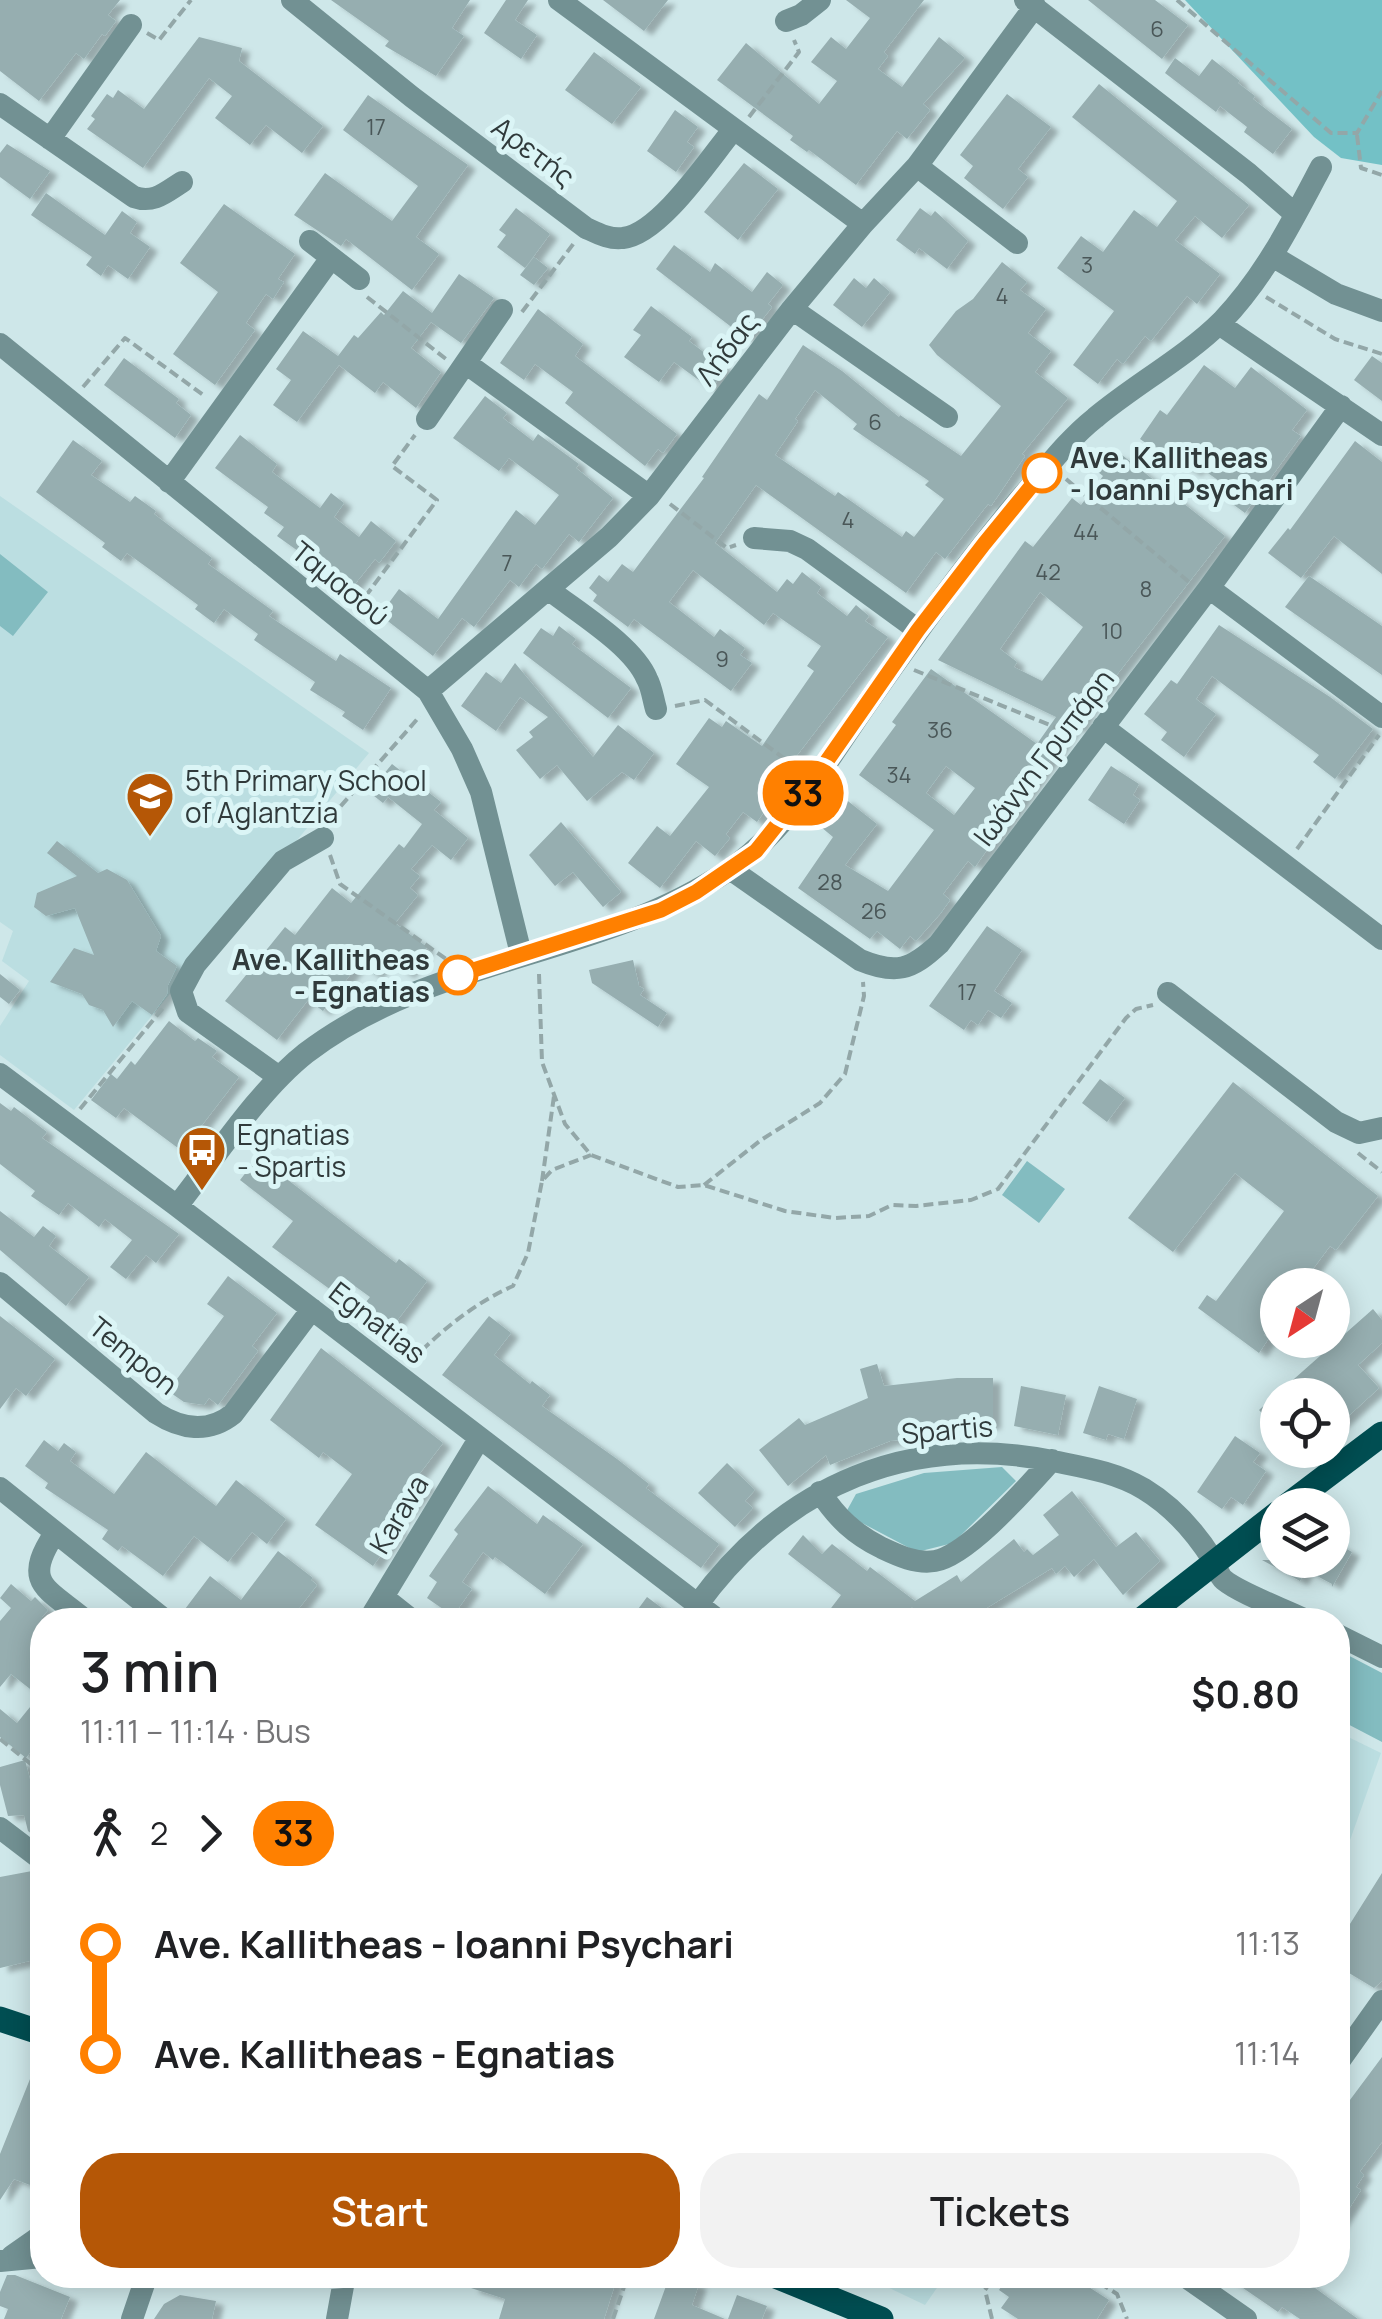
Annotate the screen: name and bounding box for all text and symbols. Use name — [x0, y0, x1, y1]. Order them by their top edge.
house number: 6 — [1150, 14, 1164, 44]
street label: Αρετής — [485, 107, 583, 195]
house number: 17 — [366, 112, 386, 142]
house number: 3 — [1081, 250, 1093, 280]
house number: 4 — [996, 281, 1008, 311]
street label: Λήδας — [686, 304, 766, 392]
house number: 6 — [868, 407, 882, 437]
place label: Ave. Kallitheas - Ioanni Psychari — [1070, 438, 1294, 508]
marker: Ave. Kallitheas - Ioanni Psychari — [1023, 454, 1061, 492]
house number: 4 — [842, 505, 854, 535]
house number: 44 — [1073, 517, 1099, 547]
street label: Ταμασού — [284, 532, 398, 634]
house number: 7 — [501, 548, 513, 578]
house number: 42 — [1035, 557, 1061, 587]
house number: 8 — [1140, 574, 1152, 604]
house number: 10 — [1101, 616, 1123, 646]
house number: 9 — [715, 644, 729, 674]
street label: Ιωάννη Γρυπάρη — [964, 661, 1122, 853]
house number: 36 — [927, 715, 953, 745]
line badge: 33 — [758, 760, 848, 826]
house number: 34 — [886, 760, 912, 790]
place label: 5th Primary School of Aglantzia — [185, 761, 427, 831]
text: 33 — [783, 769, 823, 817]
school or university icon: 5th Primary School of Aglantzia — [124, 770, 176, 838]
house number: 28 — [817, 867, 843, 897]
house number: 26 — [861, 896, 887, 926]
place label: Ave. Kallitheas - Egnatias — [232, 940, 430, 1010]
marker: Ave. Kallitheas - Egnatias — [439, 956, 477, 994]
house number: 17 — [957, 977, 977, 1007]
place label: Egnatias - Spartis — [237, 1115, 350, 1185]
bus stop icon: Egnatias - Spartis — [176, 1124, 228, 1192]
north arrow — [1260, 1268, 1350, 1358]
map controls — [1260, 1268, 1350, 1578]
street label: Egnatias — [322, 1272, 434, 1372]
street label: Tempon — [82, 1308, 186, 1402]
button: locate — [1260, 1378, 1350, 1468]
street label: Spartis — [900, 1406, 994, 1452]
street label: Karava — [360, 1468, 436, 1560]
button: layers — [1260, 1488, 1350, 1578]
text: 3 min — [80, 1633, 219, 1709]
text: $0.80 — [1191, 1667, 1300, 1719]
text: 11:11 – 11:14 · Bus — [80, 1709, 311, 1753]
icon: walk — [80, 1806, 135, 1861]
icon: forward — [183, 1806, 238, 1861]
text: 33 — [273, 1809, 314, 1857]
text: 2 — [150, 1811, 168, 1855]
text: Ave. Kallitheas - Ioanni Psychari — [154, 1917, 734, 1969]
text: 11:13 — [1235, 1921, 1300, 1965]
text: Ave. Kallitheas - Egnatias — [154, 2027, 615, 2079]
text: 11:14 — [1234, 2031, 1300, 2075]
button: Start — [80, 2153, 680, 2268]
button: Tickets — [700, 2153, 1300, 2268]

